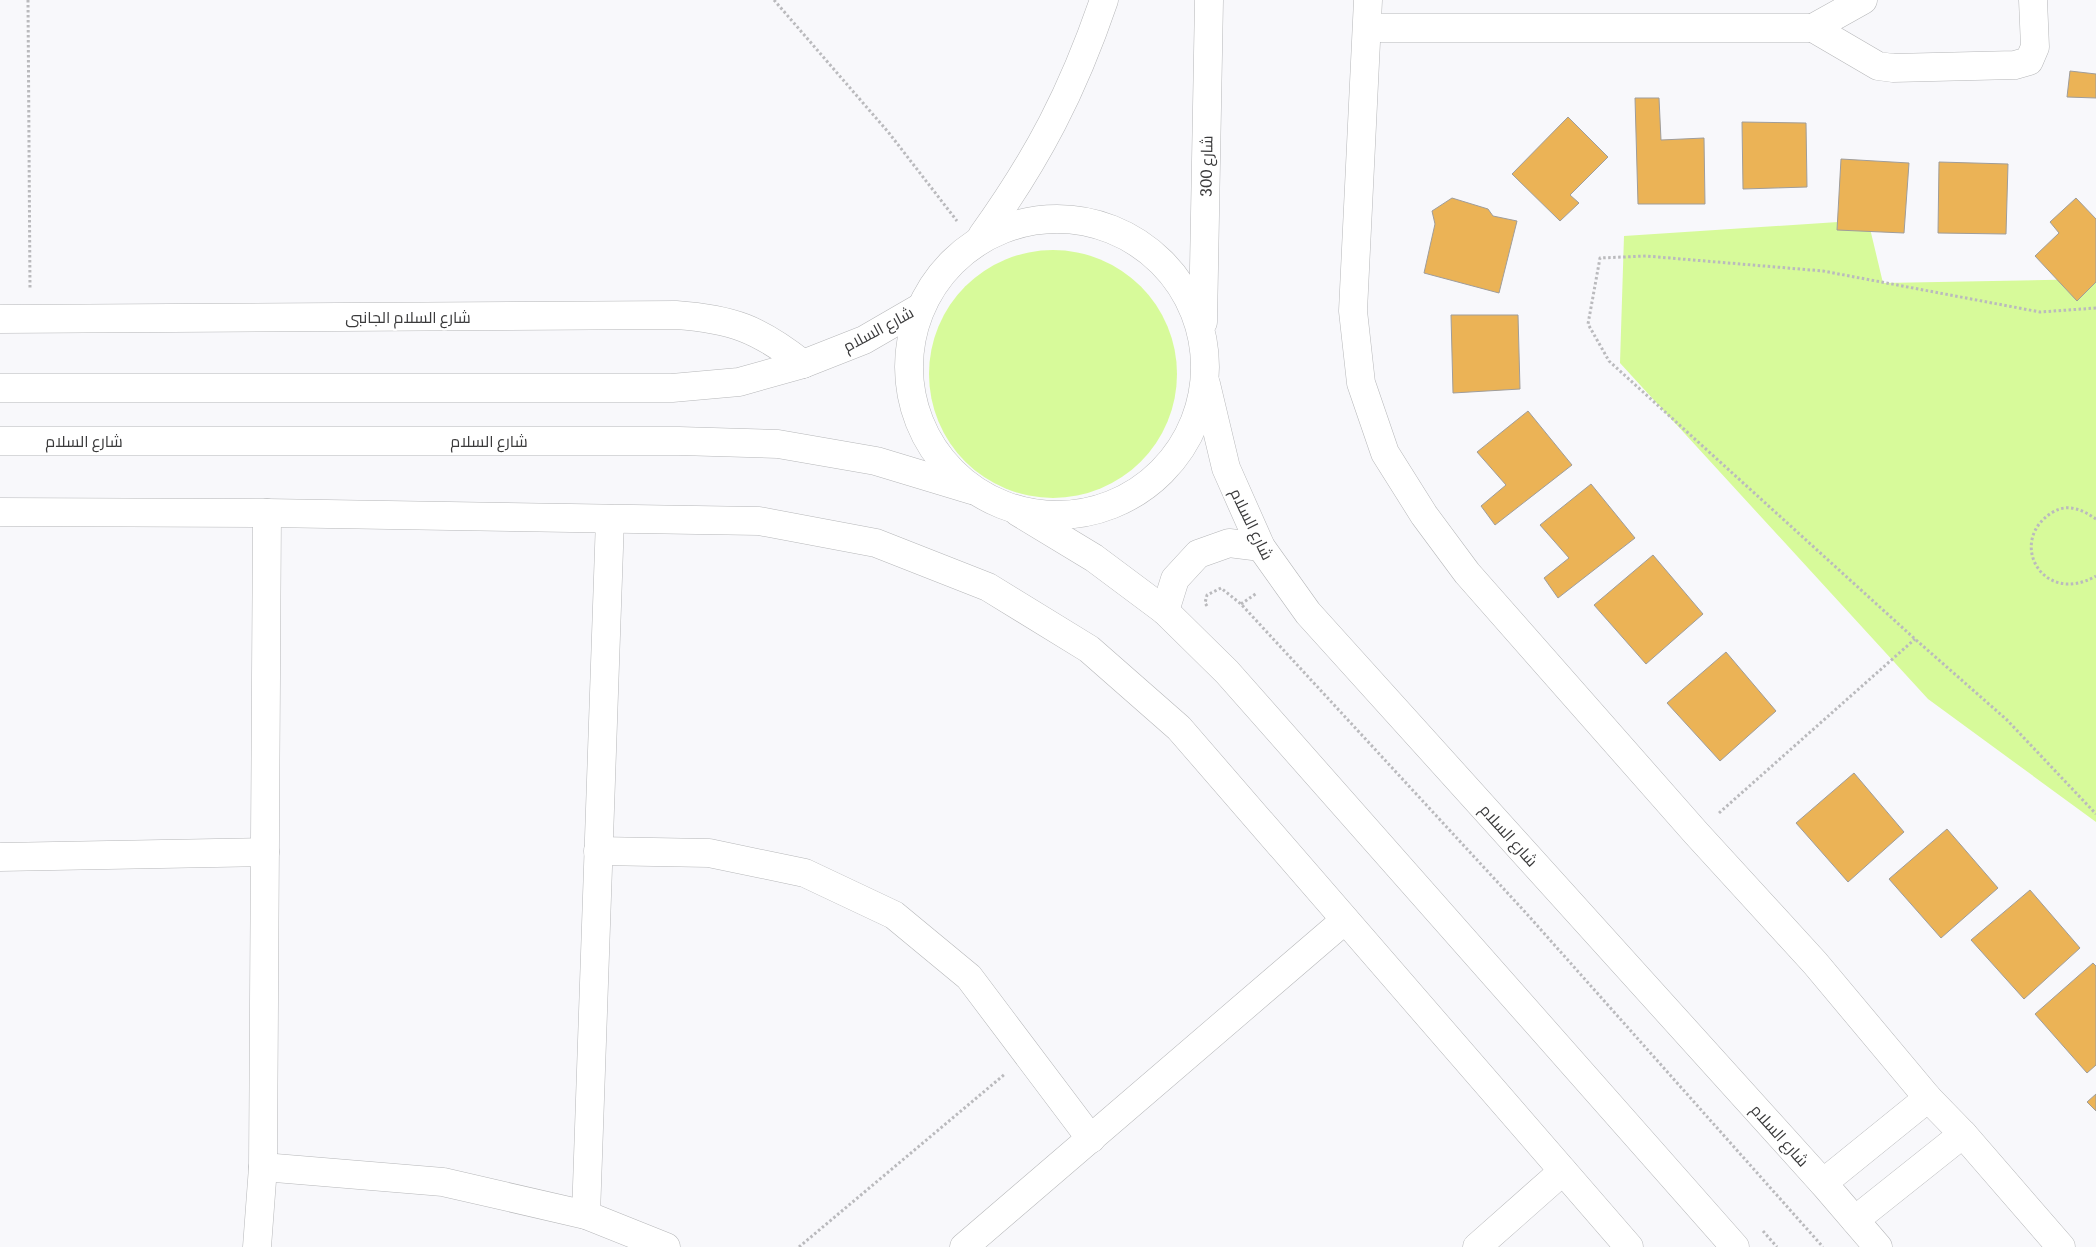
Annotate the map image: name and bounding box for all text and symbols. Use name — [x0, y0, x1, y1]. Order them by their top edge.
street label: شارع 300 — [1192, 135, 1219, 197]
street label: شارع السلام — [838, 299, 918, 358]
street label: شارع السلام الجانبى — [345, 304, 471, 329]
street label: شارع السلام — [45, 428, 123, 453]
street label: شارع السلام — [450, 428, 528, 453]
street label: شارع السلام — [1224, 484, 1281, 564]
street label: شارع السلام — [1474, 798, 1545, 872]
street label: شارع السلام — [1745, 1098, 1816, 1172]

